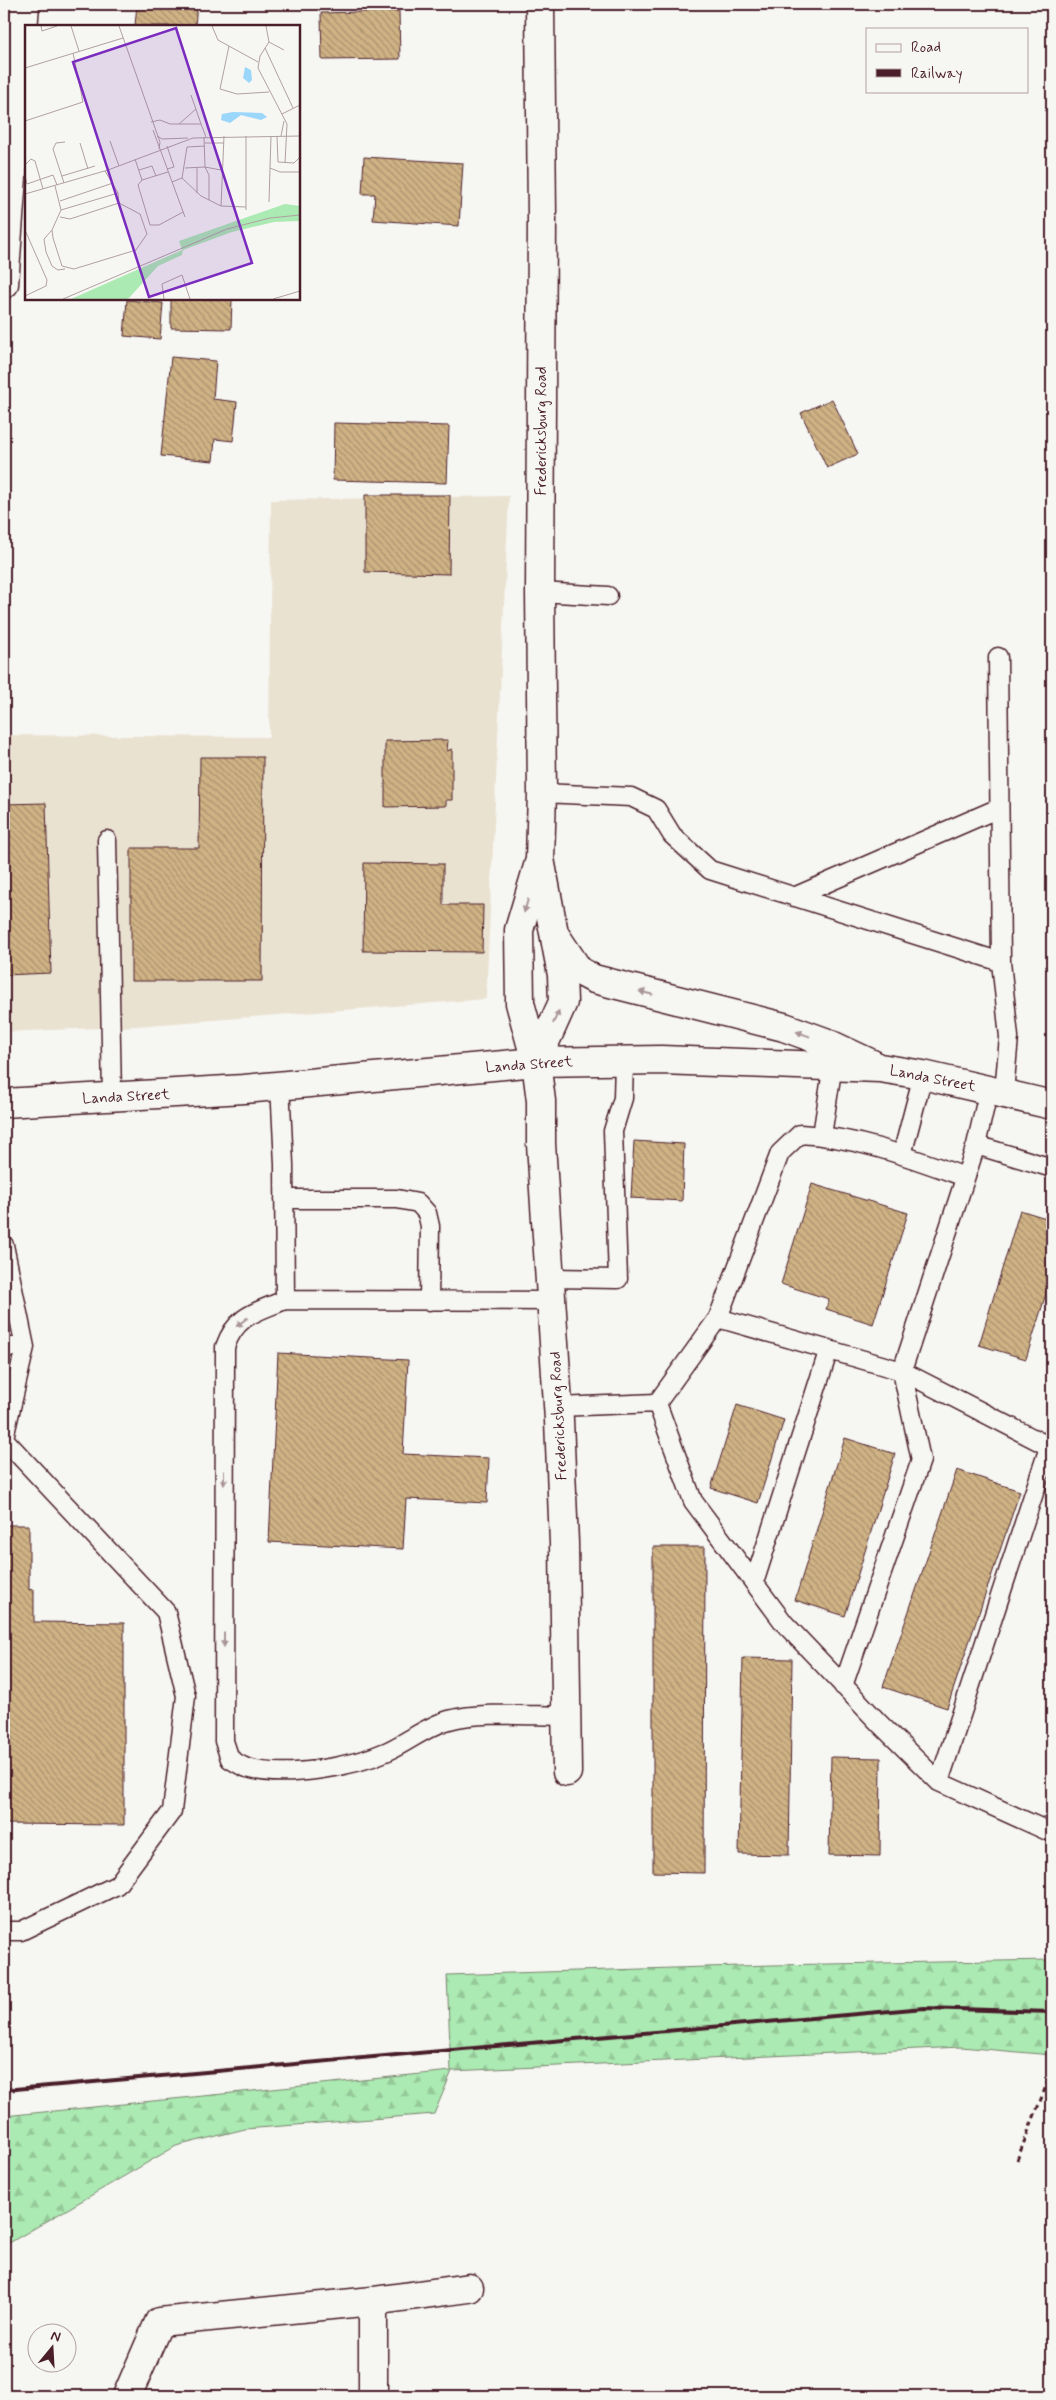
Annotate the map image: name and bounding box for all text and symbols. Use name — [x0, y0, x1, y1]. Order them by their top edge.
inset map — [25, 25, 300, 300]
legend — [866, 28, 1028, 92]
text: Road — [911, 38, 941, 58]
text: Railway — [911, 64, 963, 84]
street label: Fredericksburg Road — [532, 366, 552, 496]
one-way arrow — [521, 898, 529, 913]
one-way arrow — [639, 989, 654, 997]
one-way arrow — [553, 1010, 561, 1024]
one-way arrow — [796, 1030, 811, 1037]
street label: Landa Street — [485, 1052, 574, 1078]
street label: Landa Street — [888, 1061, 978, 1097]
street label: Landa Street — [82, 1085, 170, 1109]
one-way arrow — [236, 1316, 249, 1327]
street label: Fredericksburg Road — [546, 1351, 572, 1481]
one-way arrow — [220, 1470, 228, 1486]
one-way arrow — [220, 1633, 228, 1649]
north arrow — [28, 2322, 78, 2372]
text: N — [48, 2327, 63, 2347]

